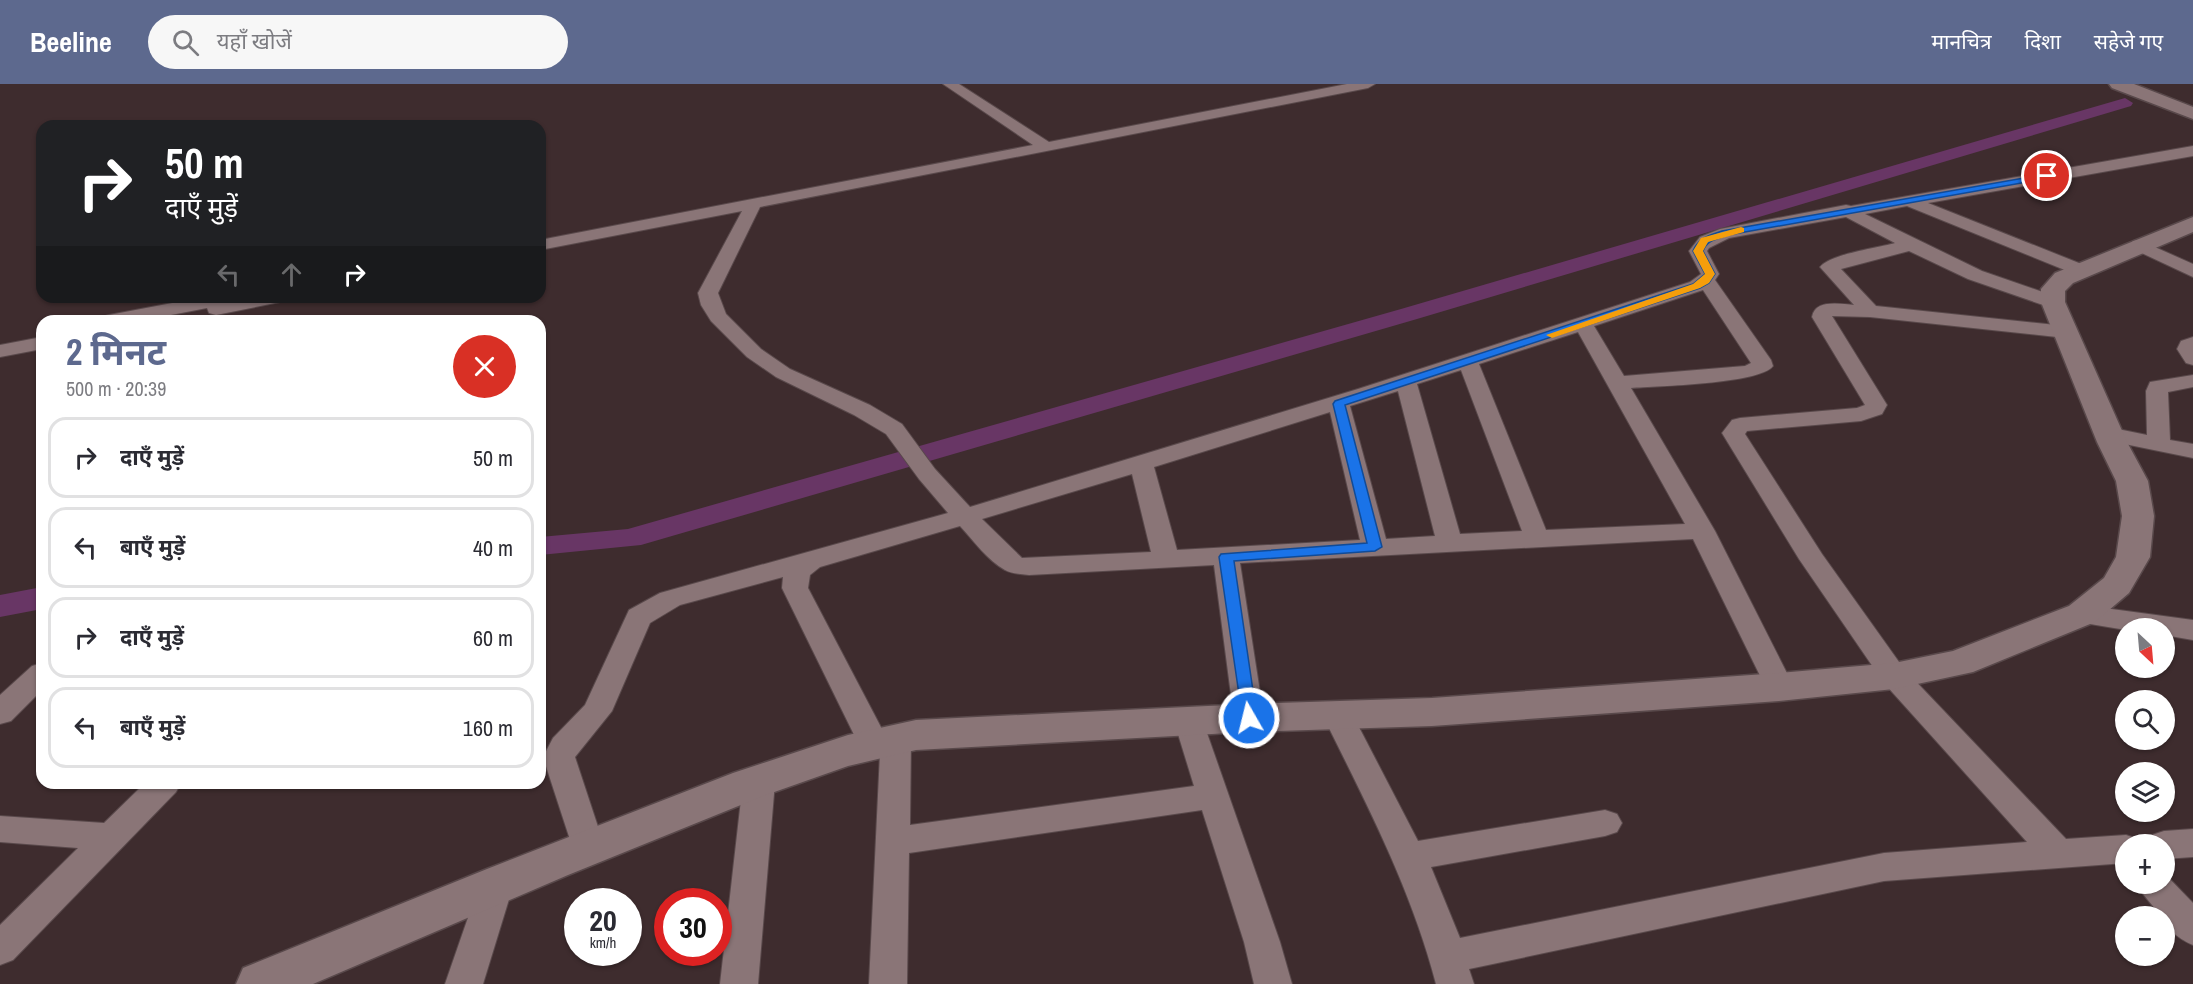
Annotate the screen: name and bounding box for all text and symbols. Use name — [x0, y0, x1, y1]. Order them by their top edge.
search box — [148, 15, 568, 69]
text: Beeline — [30, 23, 112, 61]
icon: search — [169, 26, 202, 59]
text: यहाँ खोजें — [217, 26, 292, 56]
text: मानचित्र — [1932, 27, 1992, 56]
text: दिशा — [2025, 27, 2061, 56]
text: सहेजे गए — [2094, 27, 2163, 56]
text: 50 m — [165, 135, 244, 191]
icon: right — [66, 144, 144, 222]
pin — [2021, 150, 2072, 201]
icon: arrive — [2030, 159, 2063, 192]
text: दाएँ मुड़ें — [165, 189, 238, 225]
icon: left — [212, 258, 245, 291]
icon: ahead — [275, 258, 308, 291]
icon: right — [338, 258, 371, 291]
text: 2 मिनट — [66, 328, 166, 376]
button: close — [453, 335, 516, 398]
text: 500 m · 20:39 — [66, 375, 166, 402]
icon: right — [69, 441, 102, 474]
text: दाएँ मुड़ें — [120, 442, 184, 472]
text: 50 m — [473, 443, 513, 473]
icon: left — [69, 531, 102, 564]
text: बाएँ मुड़ें — [120, 532, 185, 562]
text: 40 m — [473, 533, 513, 563]
north arrow — [2115, 618, 2175, 678]
map controls — [2115, 618, 2175, 966]
icon: right — [69, 621, 102, 654]
text: दाएँ मुड़ें — [120, 622, 184, 652]
text: 60 m — [473, 623, 513, 653]
position arrow — [1217, 686, 1281, 750]
button: search — [2115, 690, 2175, 750]
icon: left — [69, 711, 102, 744]
text: बाएँ मुड़ें — [120, 712, 185, 742]
text: 160 m — [463, 713, 513, 743]
button: layers — [2115, 762, 2175, 822]
button: + — [2115, 834, 2175, 894]
speed limit sign: 30 — [654, 888, 732, 966]
text: 20 — [589, 900, 617, 940]
button: − — [2115, 906, 2175, 966]
text: km/h — [590, 932, 616, 953]

